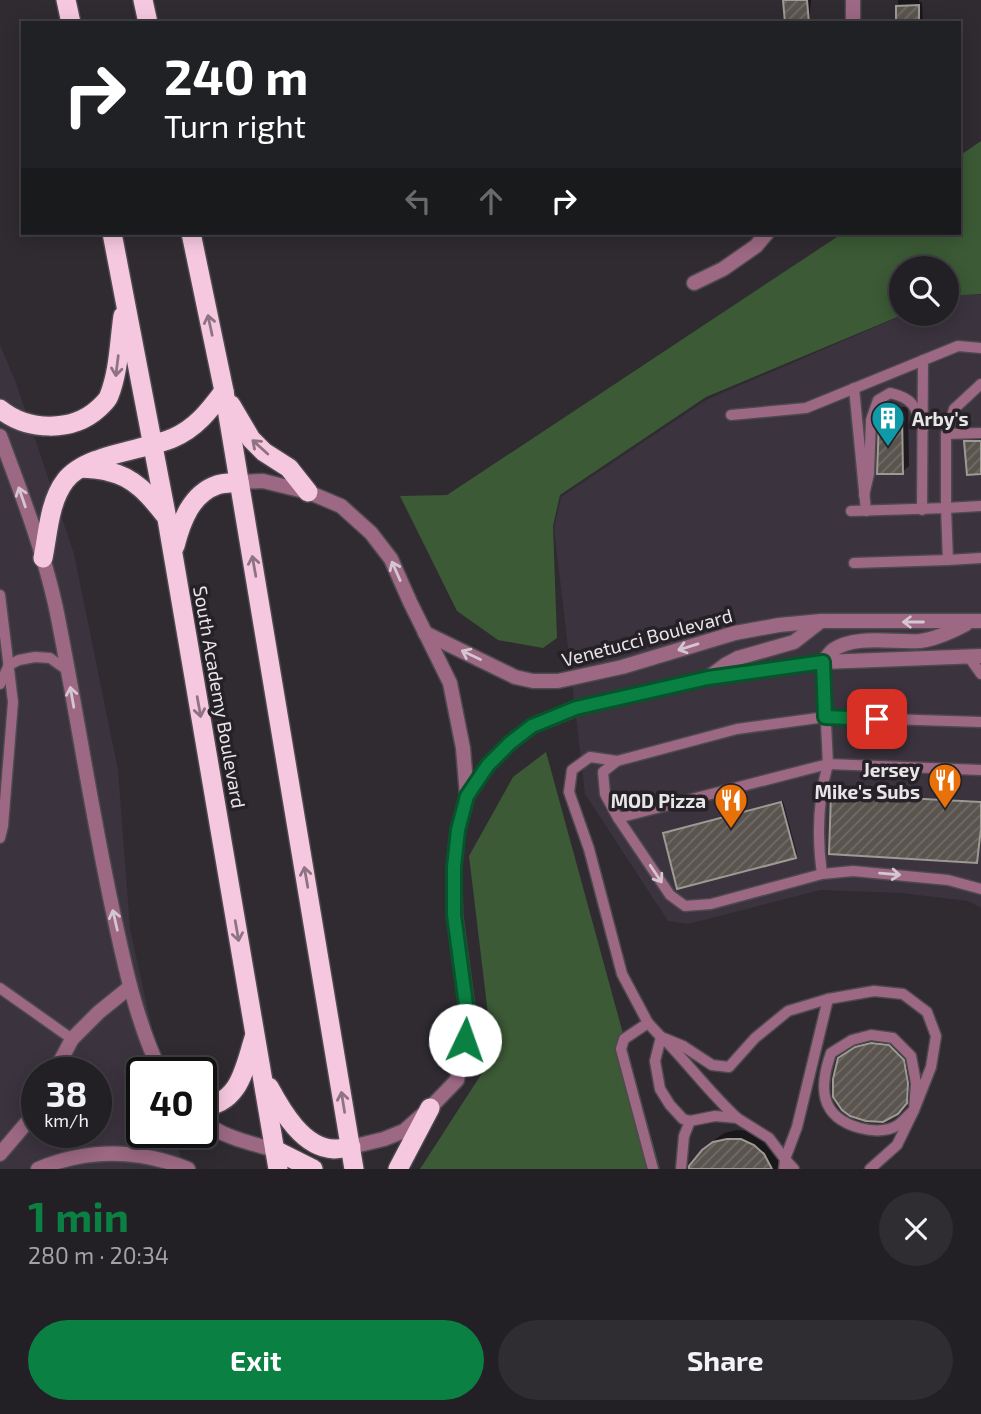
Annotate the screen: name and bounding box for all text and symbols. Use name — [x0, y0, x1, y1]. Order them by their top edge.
text: 240 m — [164, 46, 308, 105]
icon: right — [49, 49, 140, 140]
text: Turn right — [164, 106, 306, 144]
icon: left — [399, 182, 437, 220]
icon: ahead — [472, 182, 510, 220]
icon: right — [545, 182, 583, 220]
map controls — [889, 256, 959, 326]
button: search — [889, 256, 959, 326]
one-way arrow — [203, 314, 216, 337]
one-way arrow — [110, 354, 123, 377]
building icon: Arby's — [869, 399, 907, 448]
place label: Arby's — [912, 407, 969, 431]
one-way arrow — [251, 439, 269, 455]
one-way arrow — [15, 487, 27, 509]
one-way arrow — [247, 555, 260, 578]
one-way arrow — [389, 561, 402, 582]
street label: South Academy Boulevard — [189, 584, 251, 810]
street label: Venetucci Boulevard — [559, 603, 735, 671]
one-way arrow — [902, 615, 925, 629]
one-way arrow — [677, 642, 699, 655]
one-way arrow — [461, 648, 482, 662]
one-way arrow — [65, 686, 78, 709]
pin — [847, 689, 907, 749]
one-way arrow — [193, 695, 206, 718]
icon: arrive — [858, 700, 896, 738]
place label: Jersey Mike's Subs — [815, 758, 920, 803]
restaurant icon: Jersey Mike's Subs — [926, 761, 964, 810]
restaurant icon: MOD Pizza — [712, 781, 750, 830]
place label: MOD Pizza — [611, 789, 706, 812]
one-way arrow — [649, 864, 663, 883]
one-way arrow — [299, 866, 312, 889]
one-way arrow — [878, 868, 900, 881]
one-way arrow — [107, 909, 121, 932]
one-way arrow — [231, 919, 244, 942]
position arrow — [428, 1003, 502, 1077]
speed limit sign: 40 — [126, 1057, 217, 1148]
text: 38 — [46, 1072, 87, 1114]
one-way arrow — [336, 1091, 349, 1114]
text: km/h — [44, 1109, 89, 1131]
text: 1 min — [28, 1190, 129, 1240]
button: close — [879, 1192, 953, 1266]
text: 280 m · 20:34 — [28, 1241, 169, 1269]
button: Exit — [28, 1320, 484, 1400]
button: Share — [498, 1320, 953, 1400]

